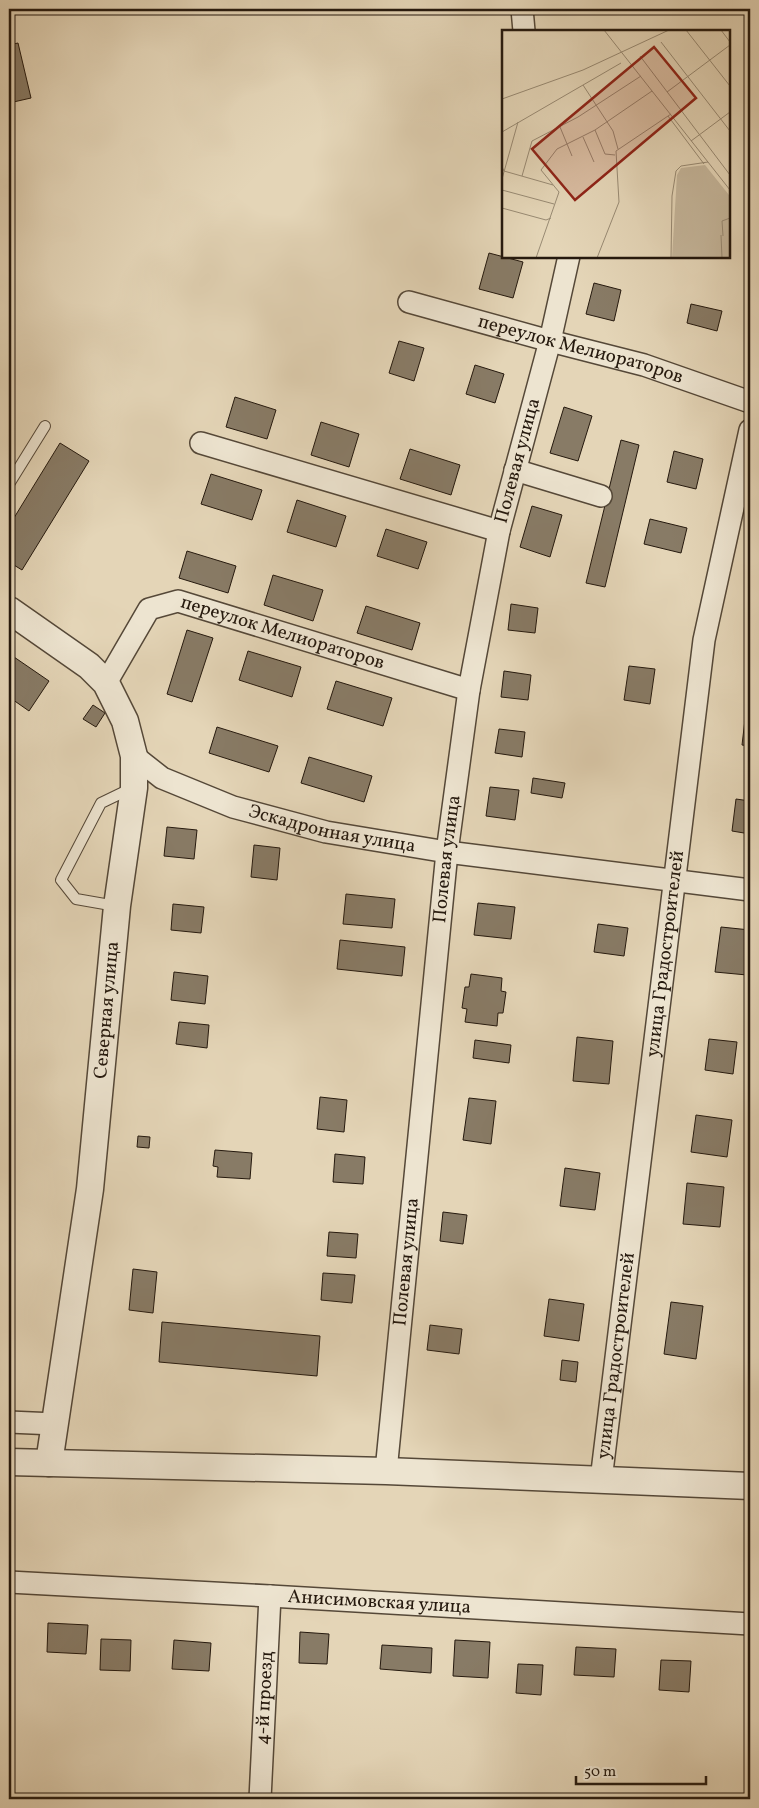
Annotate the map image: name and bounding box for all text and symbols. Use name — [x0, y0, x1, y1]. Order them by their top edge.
inset map — [502, 30, 729, 258]
street label: переулок Мелиораторов — [475, 309, 687, 391]
street label: Полевая улица — [489, 395, 547, 526]
street label: переулок Мелиораторов — [177, 590, 388, 676]
street label: Полевая улица — [427, 793, 468, 924]
street label: Эскадронная улица — [246, 799, 417, 860]
street label: улица Градостроителей — [640, 849, 691, 1059]
street label: Северная улица — [88, 940, 126, 1080]
street label: Полевая улица — [387, 1197, 426, 1327]
street label: улица Градостроителей — [591, 1251, 642, 1461]
street label: Анисимовская улица — [287, 1584, 472, 1621]
street label: 4-й проезд — [250, 1650, 280, 1746]
scale bar — [576, 1753, 706, 1785]
text: 50 m — [584, 1762, 616, 1783]

